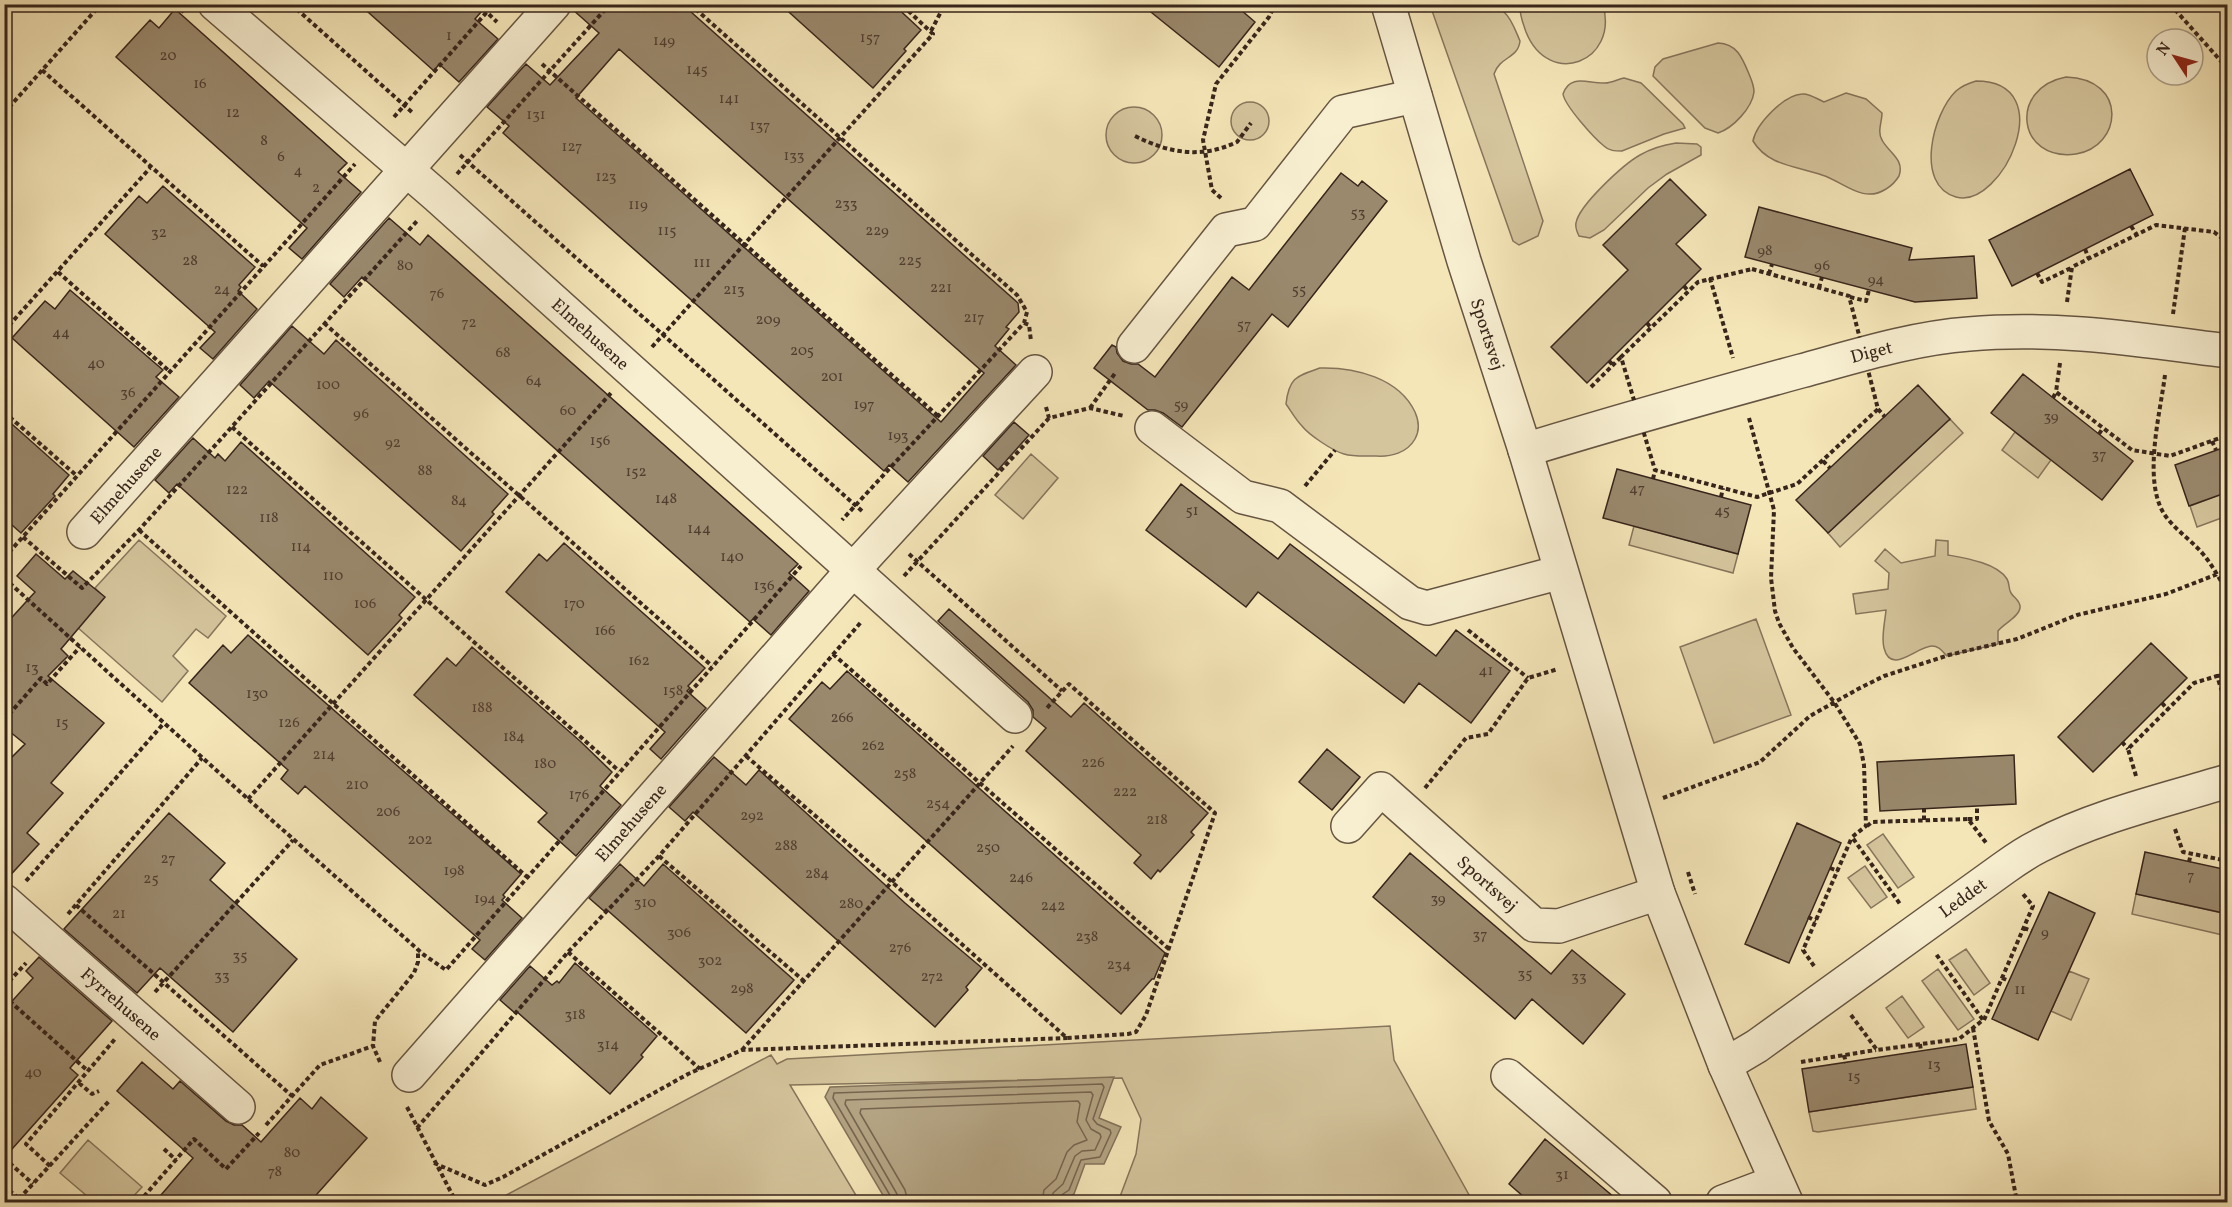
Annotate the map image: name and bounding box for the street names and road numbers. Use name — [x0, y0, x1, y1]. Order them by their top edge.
street label: Elmehusene — [545, 293, 634, 377]
street label: Sportsvej — [1463, 296, 1509, 374]
street label: Diget — [1848, 336, 1895, 371]
street label: Elmehusene — [85, 441, 169, 531]
street label: Elmehusene — [590, 779, 673, 868]
street label: Sportsvej — [1450, 851, 1522, 919]
street label: Leddet — [1935, 873, 1993, 925]
street label: Fyrrehusene — [74, 963, 166, 1048]

